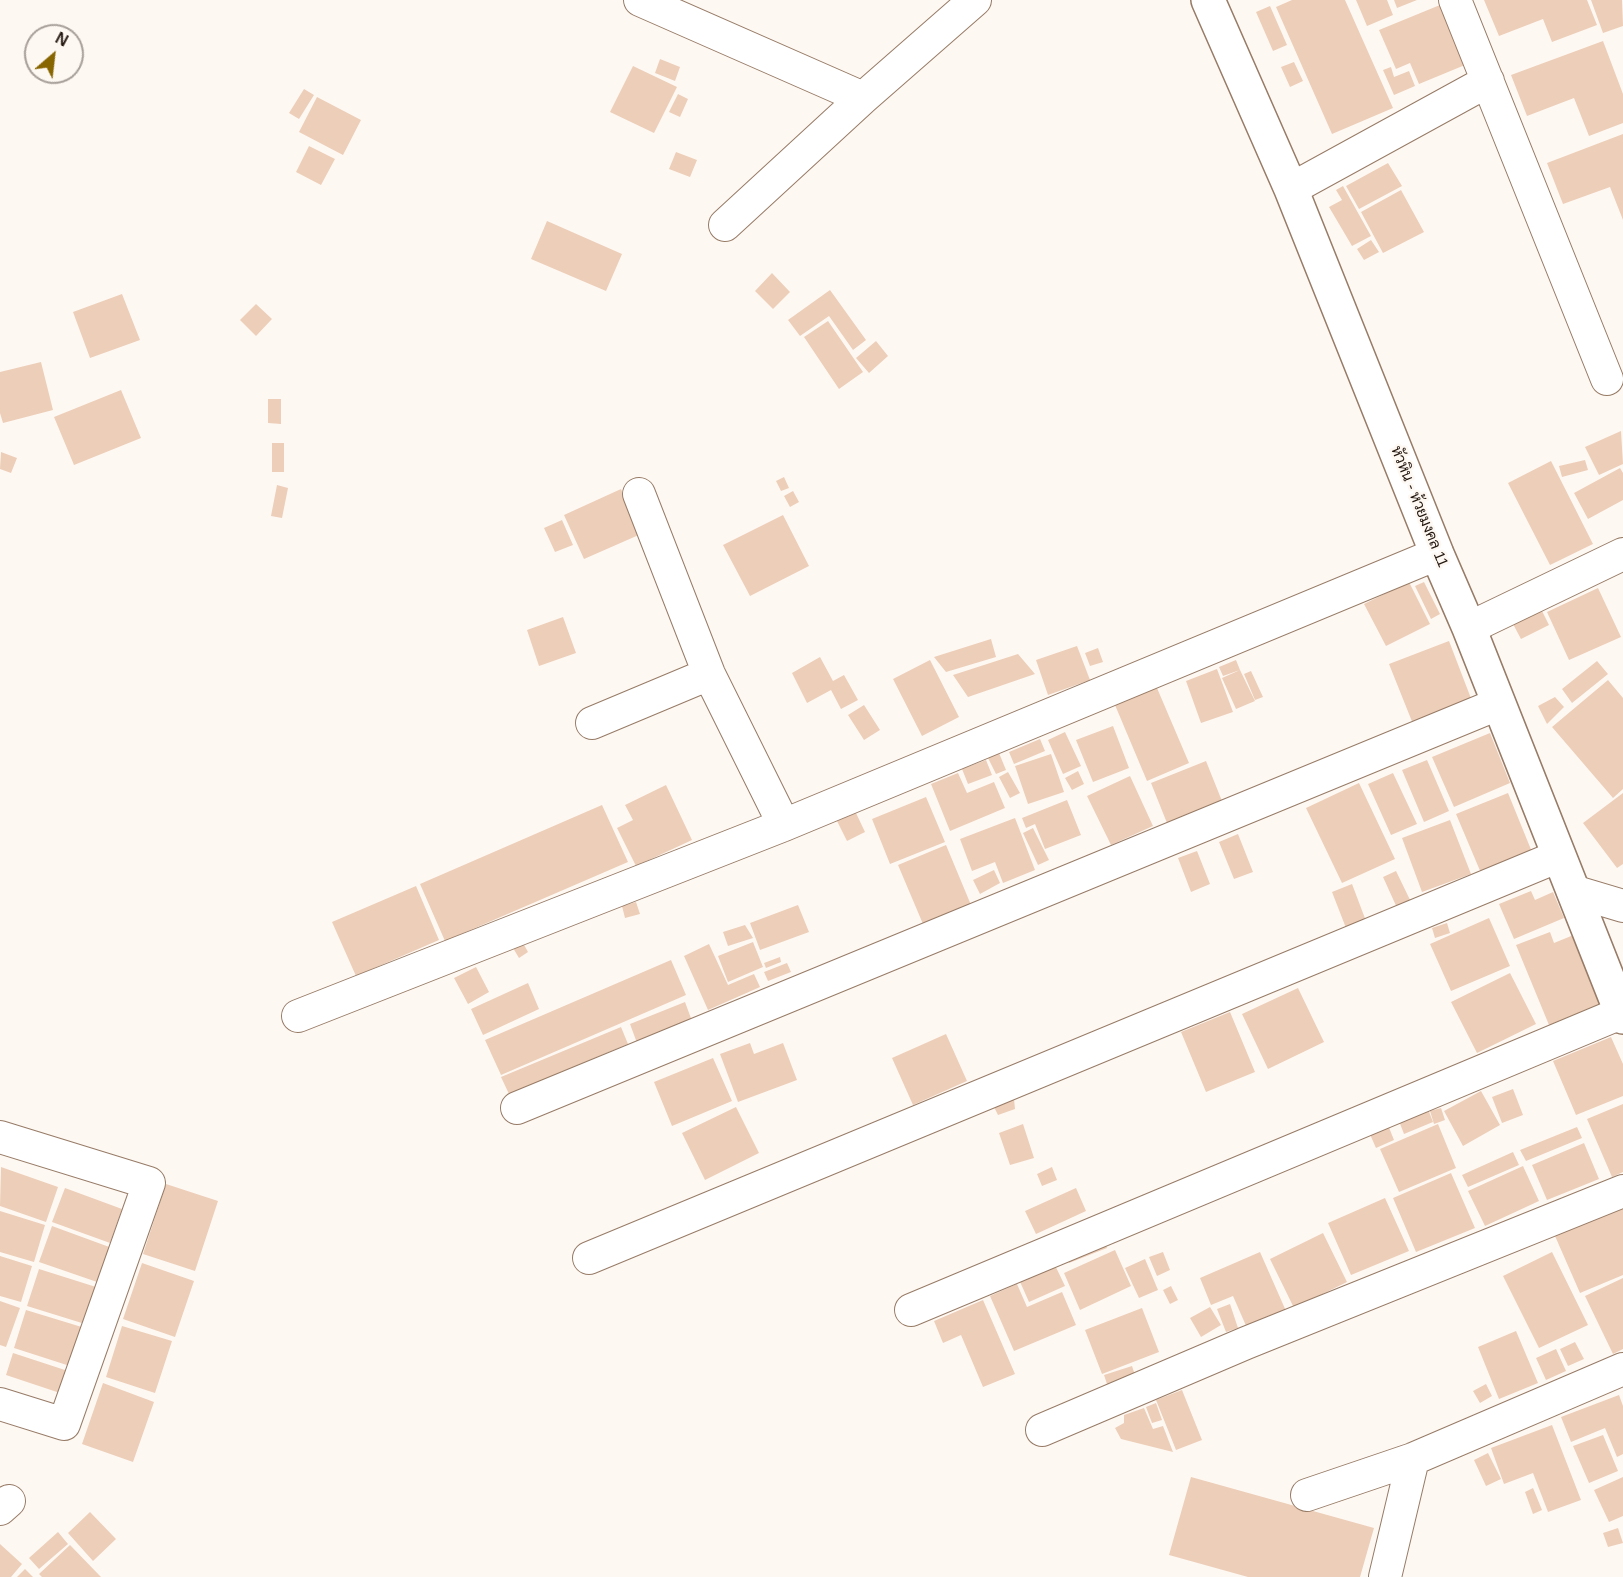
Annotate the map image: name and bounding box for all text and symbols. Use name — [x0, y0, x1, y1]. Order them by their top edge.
north arrow — [24, 24, 84, 84]
text: N — [53, 29, 71, 50]
street label: หัวหิน - ห้วยมงคล 11 — [1387, 444, 1451, 570]

